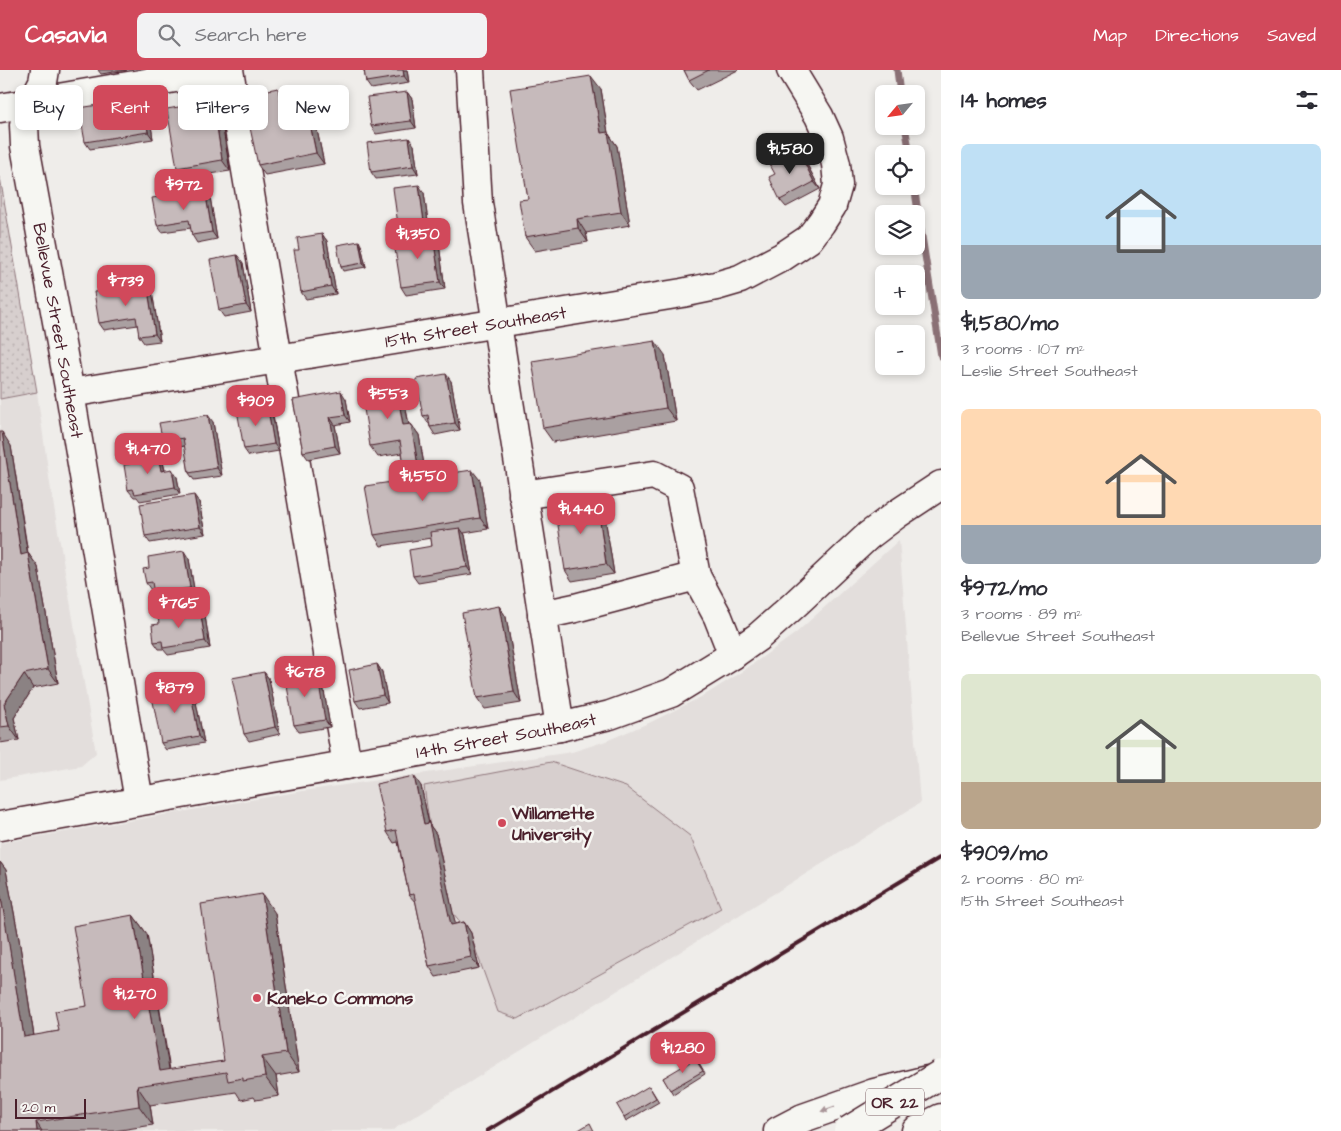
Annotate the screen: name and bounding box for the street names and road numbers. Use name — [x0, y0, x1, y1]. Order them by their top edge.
street label: Bellevue Street Southeast — [26, 221, 90, 441]
street label: 15th Street Southeast — [383, 300, 569, 354]
street label: 14th Street Southeast — [414, 707, 600, 765]
road number: OR 22 — [866, 1089, 924, 1116]

